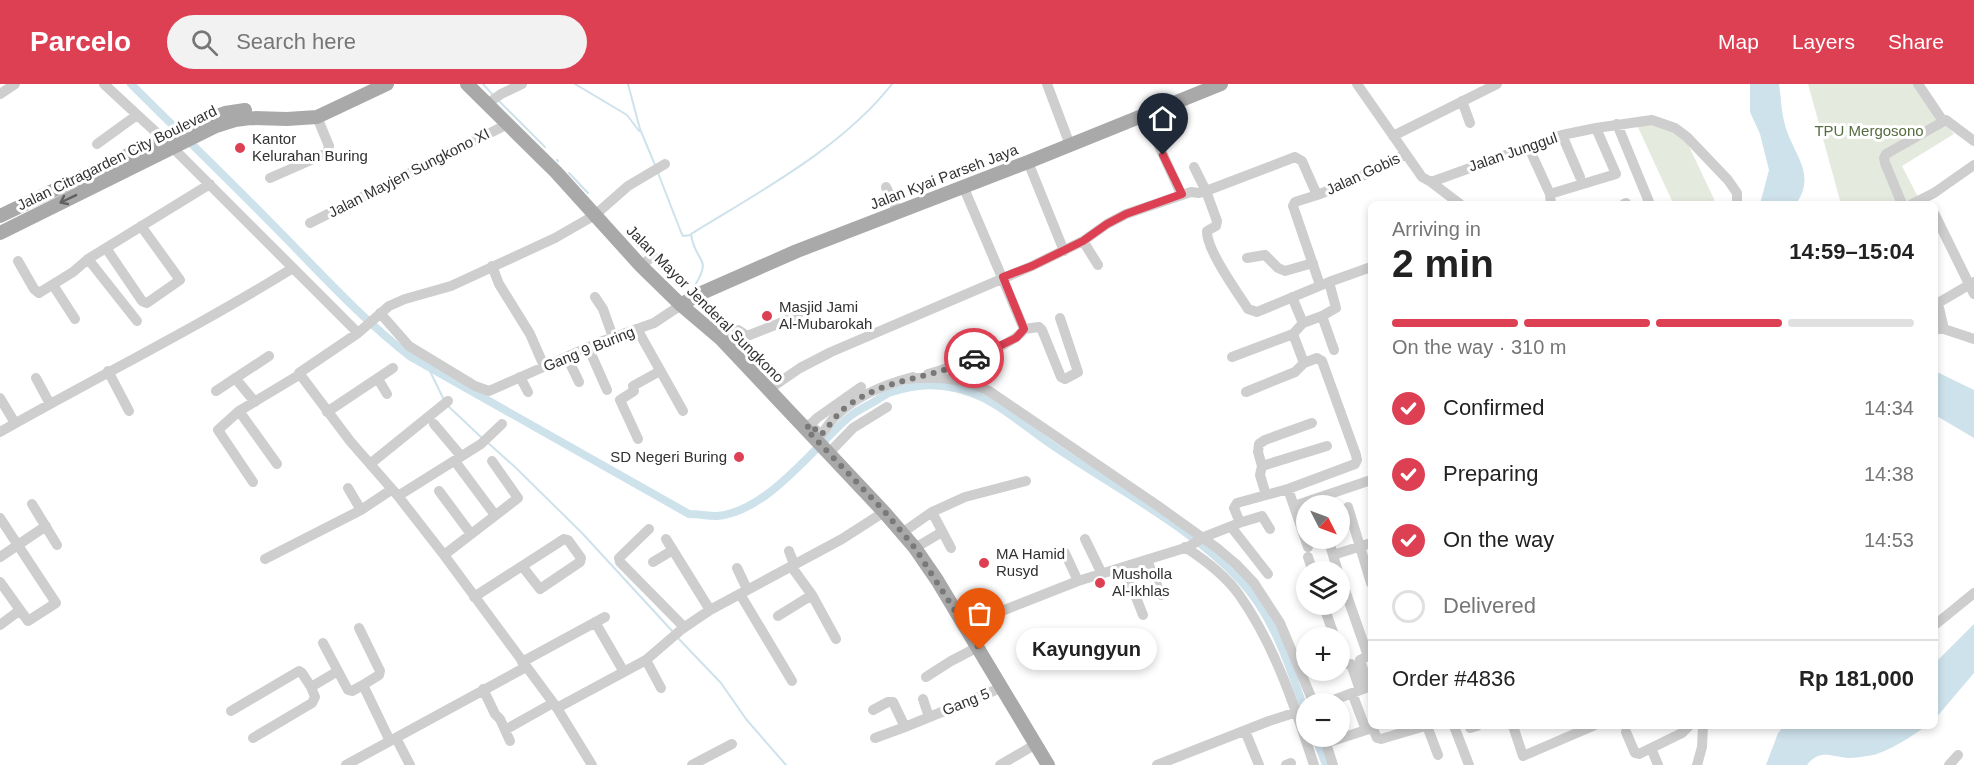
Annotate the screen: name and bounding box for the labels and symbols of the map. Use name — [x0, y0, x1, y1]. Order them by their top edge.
pin — [1137, 93, 1188, 155]
street label: Jalan Citragarden City Boulevard — [14, 102, 219, 213]
park label: TPU Mergosono — [1814, 122, 1924, 139]
street label: Jalan Mayjen Sungkono XI — [325, 124, 492, 221]
street label: Jalan Junggul — [1466, 128, 1559, 175]
place label: Kantor Kelurahan Buring — [252, 130, 368, 164]
street label: Jalan Kyai Parseh Jaya — [868, 140, 1021, 213]
marker: Kantor Kelurahan Buring — [233, 141, 247, 155]
street label: Jalan Gobis — [1323, 149, 1402, 198]
one-way arrow — [60, 193, 78, 205]
street label: Jalan Mayor Jenderal Sungkono — [623, 222, 787, 386]
place label: Masjid Jami Al-Mubarokah — [779, 298, 872, 332]
marker: Masjid Jami Al-Mubarokah — [760, 309, 774, 323]
street label: Gang 9 Buring — [541, 323, 637, 375]
courier — [944, 328, 1004, 388]
place label: SD Negeri Buring — [610, 448, 727, 465]
marker: SD Negeri Buring — [732, 450, 746, 464]
north arrow — [1296, 495, 1350, 549]
place label: MA Hamid Rusyd — [996, 545, 1065, 579]
marker: MA Hamid Rusyd — [977, 556, 991, 570]
place label: Musholla Al-Ikhlas — [1112, 565, 1173, 599]
marker: Musholla Al-Ikhlas — [1093, 576, 1107, 590]
pin — [954, 588, 1005, 650]
callout: Kayungyun — [1016, 629, 1157, 671]
street label: Gang 5 — [940, 684, 992, 719]

